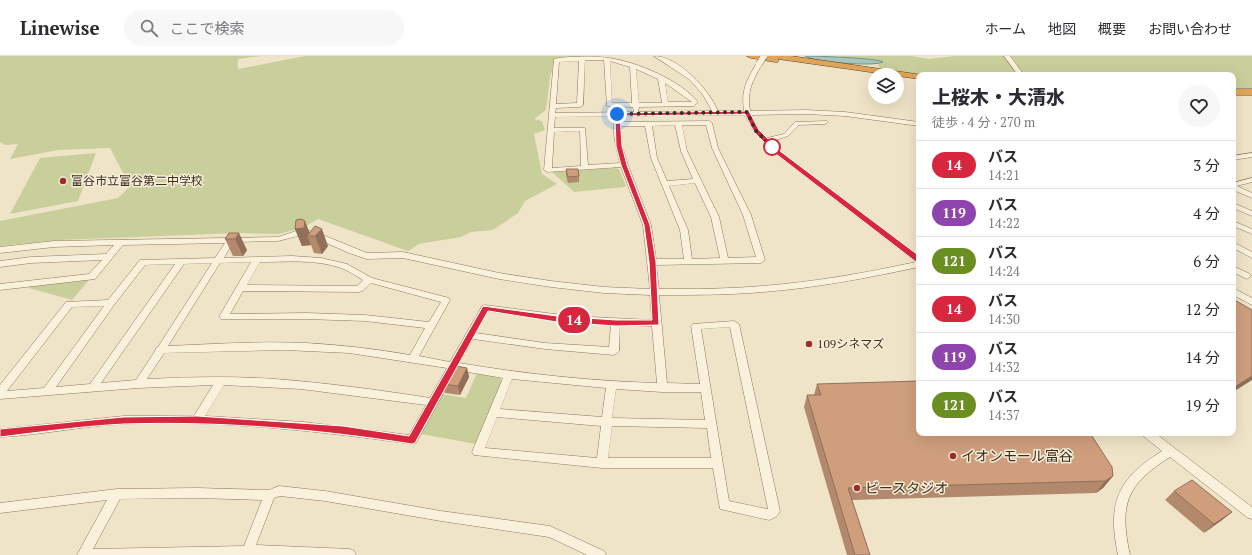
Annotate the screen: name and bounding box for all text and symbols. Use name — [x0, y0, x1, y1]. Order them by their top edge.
search box — [124, 10, 404, 46]
text: Linewise — [20, 15, 100, 40]
icon: search — [138, 17, 160, 39]
text: ここで検索 — [170, 18, 245, 38]
text: ホーム — [984, 19, 1026, 38]
text: 地図 — [1048, 19, 1076, 38]
text: 概要 — [1098, 19, 1126, 38]
text: お問い合わせ — [1148, 19, 1232, 38]
map controls — [868, 68, 904, 104]
button: layers — [868, 68, 904, 104]
text: 上桜木・大清水 — [932, 84, 1065, 109]
button: heart — [1178, 85, 1220, 127]
your location — [607, 104, 627, 124]
text: 徒歩 · 4 分 · 270 m — [932, 113, 1035, 131]
unlabelled marker — [763, 138, 781, 156]
text: バス — [988, 146, 1018, 166]
text: 14 — [946, 155, 962, 174]
text: 3 分 — [1193, 155, 1220, 175]
text: 14:21 — [988, 166, 1020, 184]
place label: 富谷市立富谷第二中学校 — [71, 173, 203, 188]
marker: 富谷市立富谷第二中学校 — [58, 176, 68, 186]
text: バス — [988, 194, 1018, 214]
text: 119 — [942, 203, 966, 222]
text: 4 分 — [1193, 203, 1220, 223]
text: 14:22 — [988, 214, 1020, 232]
text: バス — [988, 242, 1018, 262]
text: 121 — [942, 251, 966, 270]
text: 6 分 — [1193, 251, 1220, 271]
text: 14:24 — [988, 262, 1020, 280]
text: バス — [988, 290, 1018, 310]
text: 14 — [946, 299, 962, 318]
text: 12 分 — [1185, 299, 1220, 319]
line badge: 14 — [556, 307, 592, 333]
text: 14 — [566, 310, 582, 329]
text: 14:30 — [988, 310, 1020, 328]
place label: 109シネマズ — [817, 336, 884, 351]
text: バス — [988, 338, 1018, 358]
marker: 109シネマズ — [804, 339, 814, 349]
text: 119 — [942, 347, 966, 366]
text: 14 分 — [1185, 347, 1220, 367]
text: 14:32 — [988, 358, 1020, 376]
text: バス — [988, 386, 1018, 406]
text: 121 — [942, 395, 966, 414]
text: 19 分 — [1185, 395, 1220, 415]
text: 14:37 — [988, 406, 1020, 424]
place label: イオンモール富谷 — [961, 446, 1073, 465]
marker: イオンモール富谷 — [948, 451, 958, 461]
place label: ビースタジオ — [865, 478, 948, 497]
marker: ビースタジオ — [852, 483, 862, 493]

